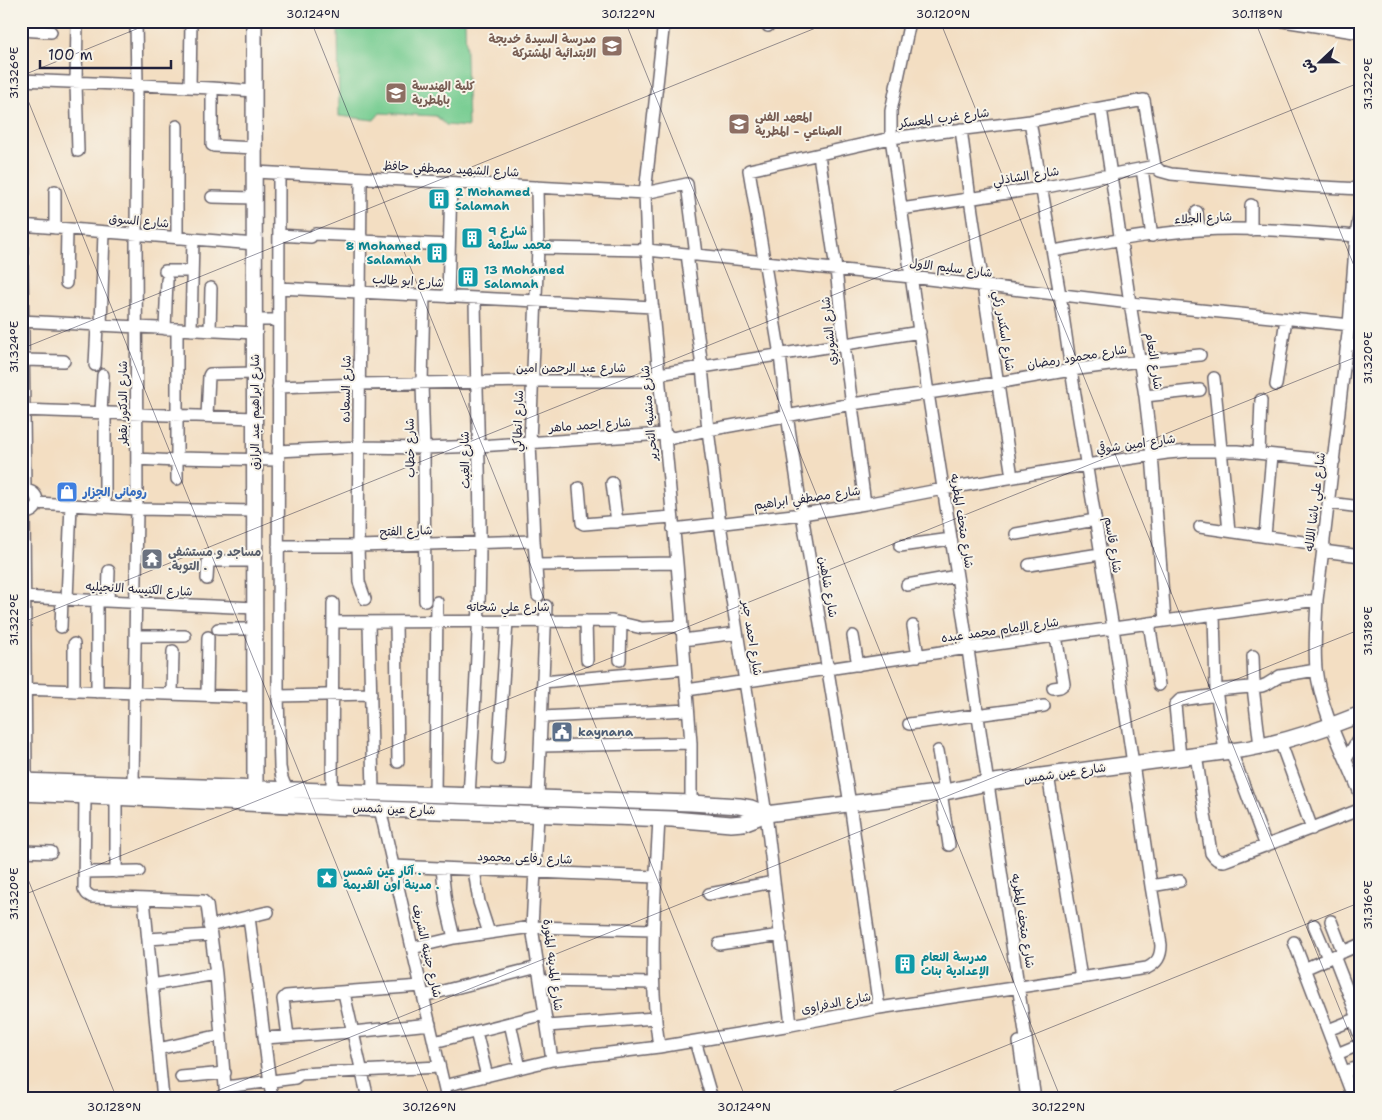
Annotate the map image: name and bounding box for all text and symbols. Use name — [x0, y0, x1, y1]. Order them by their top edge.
text: 30.124°N — [286, 6, 340, 22]
text: 30.122°N — [601, 6, 655, 22]
text: 30.120°N — [916, 6, 970, 22]
text: 30.118°N — [1231, 6, 1283, 22]
place label: مدرسة السيدة خديجة الابتدائية المشتركة — [489, 31, 596, 61]
school or university icon: مدرسة السيدة خديجة الابتدائية المشتركة — [600, 34, 624, 58]
scale bar — [40, 38, 171, 70]
north arrow — [1294, 38, 1344, 88]
text: 100 m — [48, 45, 93, 65]
text: 31.326°E — [6, 47, 22, 99]
text: ش — [1297, 56, 1319, 77]
text: 31.322°E — [1360, 58, 1376, 110]
place label: كلية الهندسة بالمطرية — [412, 78, 475, 108]
school or university icon: كلية الهندسة بالمطرية — [384, 81, 408, 105]
street label: شارع غرب المعسكر — [897, 104, 990, 133]
place label: المعهد الفني الصناعي - المطرية — [755, 109, 842, 142]
school or university icon: المعهد الفني الصناعي - المطرية — [727, 112, 751, 136]
street label: شارع الشهيد مصطفي حافظ — [382, 157, 520, 184]
street label: شارع الشاذلي — [992, 163, 1061, 192]
place label: 2 Mohamed Salamah — [455, 184, 530, 214]
building icon: 2 Mohamed Salamah — [427, 187, 451, 211]
street label: شارع الجلاء — [1174, 208, 1232, 229]
street label: شارع السوق — [108, 210, 170, 233]
place label: 9 شارع محمد سلامة — [488, 223, 551, 253]
building icon: 9 شارع محمد سلامة — [460, 226, 484, 250]
place label: 8 Mohamed Salamah — [346, 238, 421, 268]
building icon: 8 Mohamed Salamah — [425, 241, 449, 265]
street label: شارع سليم الاول — [908, 255, 994, 282]
place label: 13 Mohamed Salamah — [484, 262, 564, 292]
building icon: 13 Mohamed Salamah — [456, 265, 480, 289]
street label: شارع ابو طالب — [372, 271, 444, 292]
street label: شارع اسكندر زكي — [987, 290, 1018, 373]
street label: شارع الشوبري — [817, 296, 842, 366]
text: 31.324°E — [6, 321, 22, 373]
street label: شارع النعام — [1141, 331, 1166, 391]
text: 31.320°E — [1360, 332, 1376, 384]
street label: شارع محمود رمضان — [1026, 341, 1128, 374]
street label: شارع ابراهيم عبد الرازق — [247, 354, 264, 470]
street label: شارع السعاده — [337, 355, 356, 423]
street label: شارع عبد الرحمن امين — [516, 360, 626, 377]
street label: شارع الدكتور بقطر — [115, 361, 132, 446]
street label: شارع منشيه التحرير — [637, 365, 662, 462]
street label: شارع انطاكي — [509, 390, 530, 452]
street label: شارع احمد ماهر — [547, 414, 632, 437]
street label: شارع خطاب — [401, 418, 420, 478]
street label: شارع الغيث — [456, 431, 475, 489]
street label: شارع امين شوقي — [1095, 431, 1177, 458]
street label: شارع علي باشا اللاله — [1301, 452, 1332, 553]
street label: شارع متحف المطريه — [946, 472, 977, 570]
shop icon: رومانى الجزار — [55, 480, 79, 504]
street label: شارع مصطفي ابراهيم — [752, 483, 862, 516]
place label: رومانى الجزار — [82, 484, 147, 500]
street label: شارع قاسم — [1100, 516, 1125, 574]
street label: شارع الفتح — [379, 522, 433, 541]
place label: مساجد و مستشفى .التوبة . — [168, 544, 261, 574]
temple icon: مساجد و مستشفى .التوبة . — [140, 547, 164, 571]
street label: شارع شاهين — [814, 555, 841, 619]
street label: شارع الكنيسه الانجيليه — [85, 578, 193, 601]
text: 31.322°E — [6, 594, 22, 646]
street label: شارع احمد جبر — [737, 598, 766, 677]
street label: شارع علي شحاته — [466, 599, 550, 618]
text: 31.318°E — [1360, 606, 1376, 656]
street label: شارع الإمام محمد عبده — [940, 614, 1060, 647]
public building icon: kaynana — [550, 720, 574, 744]
place label: kaynana — [578, 724, 634, 740]
street label: شارع عين شمس — [1023, 759, 1107, 788]
street label: شارع عين شمس — [352, 800, 436, 819]
street label: شارع رفاعى محمود — [477, 848, 573, 869]
place label: آثار عين شمس . مدينة اون القديمة . — [343, 863, 440, 893]
place icon: آثار عين شمس . مدينة اون القديمة . — [315, 866, 339, 890]
text: 31.320°E — [6, 868, 22, 920]
street label: شارع متحف المطريه — [1007, 872, 1038, 970]
text: 31.316°E — [1360, 880, 1376, 930]
street label: شارع جنينه الشريف — [407, 903, 446, 1000]
street label: شارع المدينه المنورة — [538, 918, 567, 1012]
place label: مدرسة النعام الإعدادية بنات — [921, 949, 989, 979]
building icon: مدرسة النعام الإعدادية بنات — [893, 952, 917, 976]
street label: شارع الدفراوى — [800, 988, 872, 1019]
text: 30.128°N — [87, 1099, 141, 1115]
text: 30.126°N — [402, 1099, 456, 1115]
text: 30.124°N — [717, 1099, 771, 1115]
text: 30.122°N — [1031, 1099, 1085, 1115]

